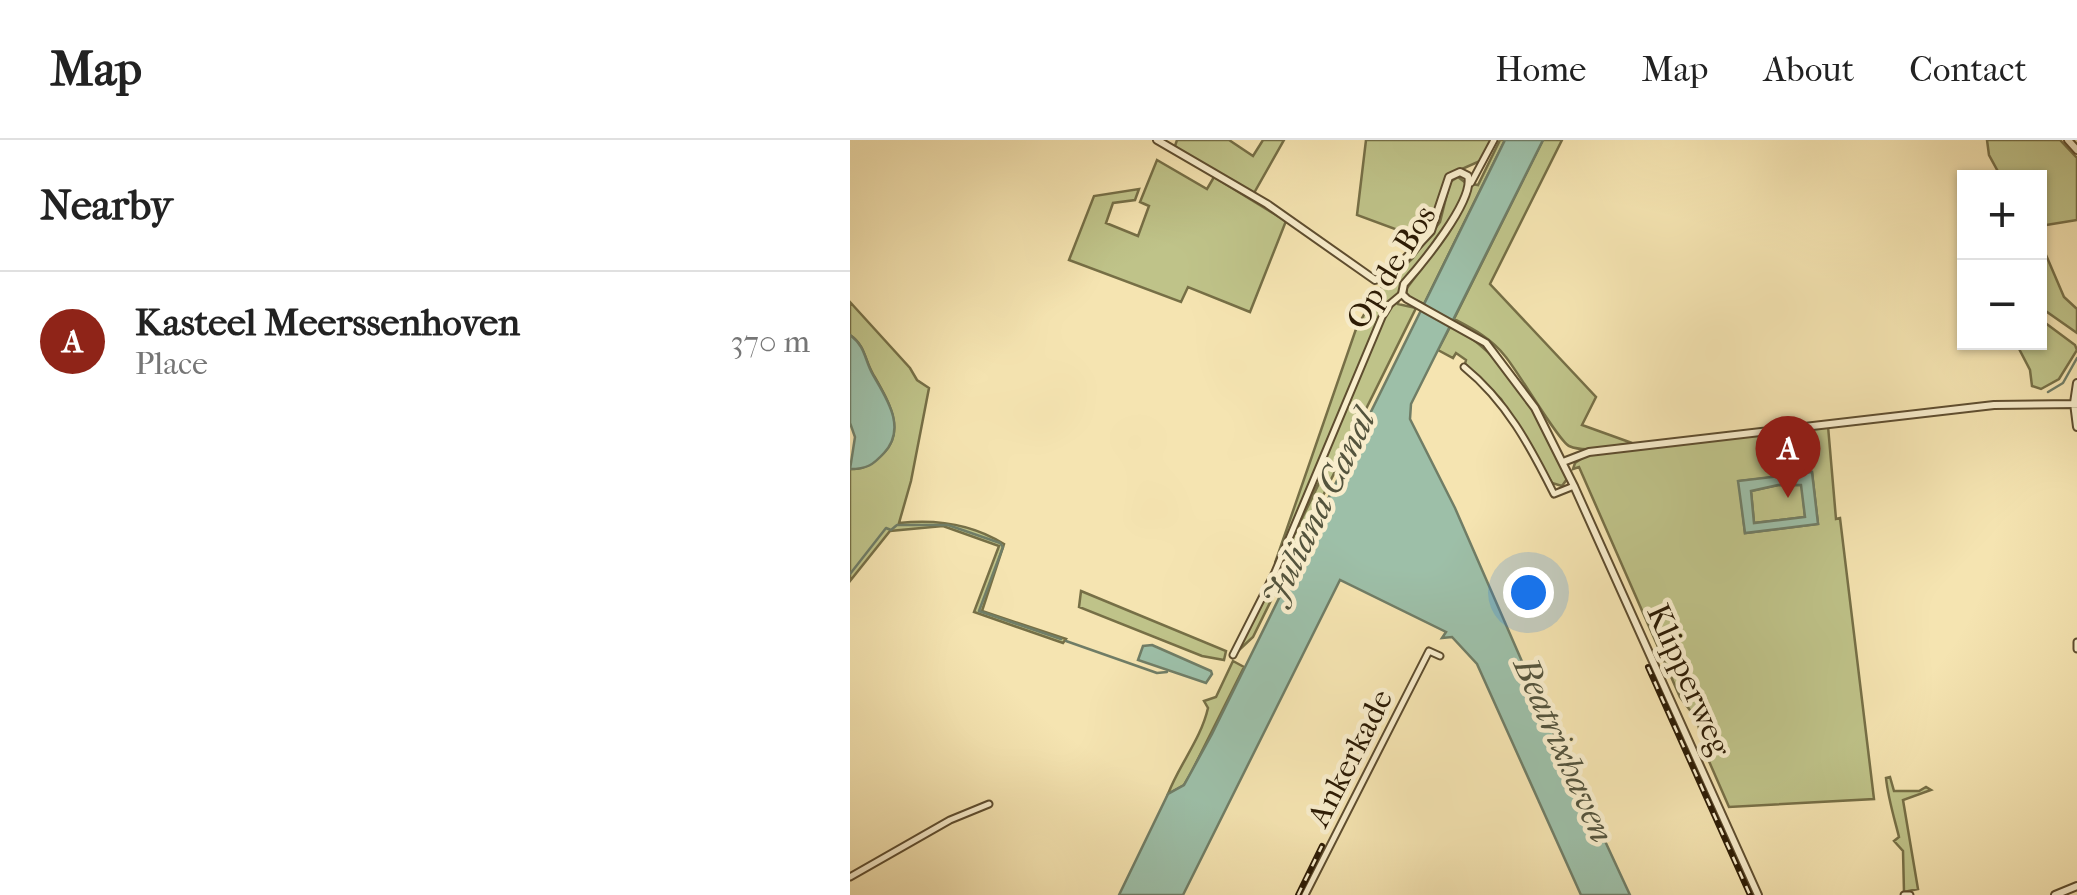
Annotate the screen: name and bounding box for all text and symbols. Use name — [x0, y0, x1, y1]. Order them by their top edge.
text: Map — [50, 41, 142, 97]
text: Home — [1495, 49, 1586, 90]
text: Map — [1641, 49, 1709, 90]
text: About — [1764, 49, 1854, 90]
text: Contact — [1909, 49, 2027, 90]
map controls — [1957, 170, 2047, 350]
button: + — [1957, 170, 2047, 260]
text: Nearby — [40, 181, 172, 230]
street label: Op de Bos — [1339, 198, 1443, 336]
button: − — [1957, 260, 2047, 350]
text: Kasteel Meerssenhoven — [135, 300, 520, 345]
text: A — [62, 323, 83, 360]
text: 370 m — [730, 323, 810, 360]
text: Place — [135, 345, 208, 382]
water label: Juliana Canal — [1254, 400, 1386, 613]
pin: A — [1756, 416, 1820, 498]
your location — [1503, 567, 1554, 618]
street label: Klipperweg — [1639, 598, 1739, 762]
water label: Beatrixhaven — [1504, 649, 1623, 849]
street label: Ankerkade — [1299, 683, 1400, 835]

